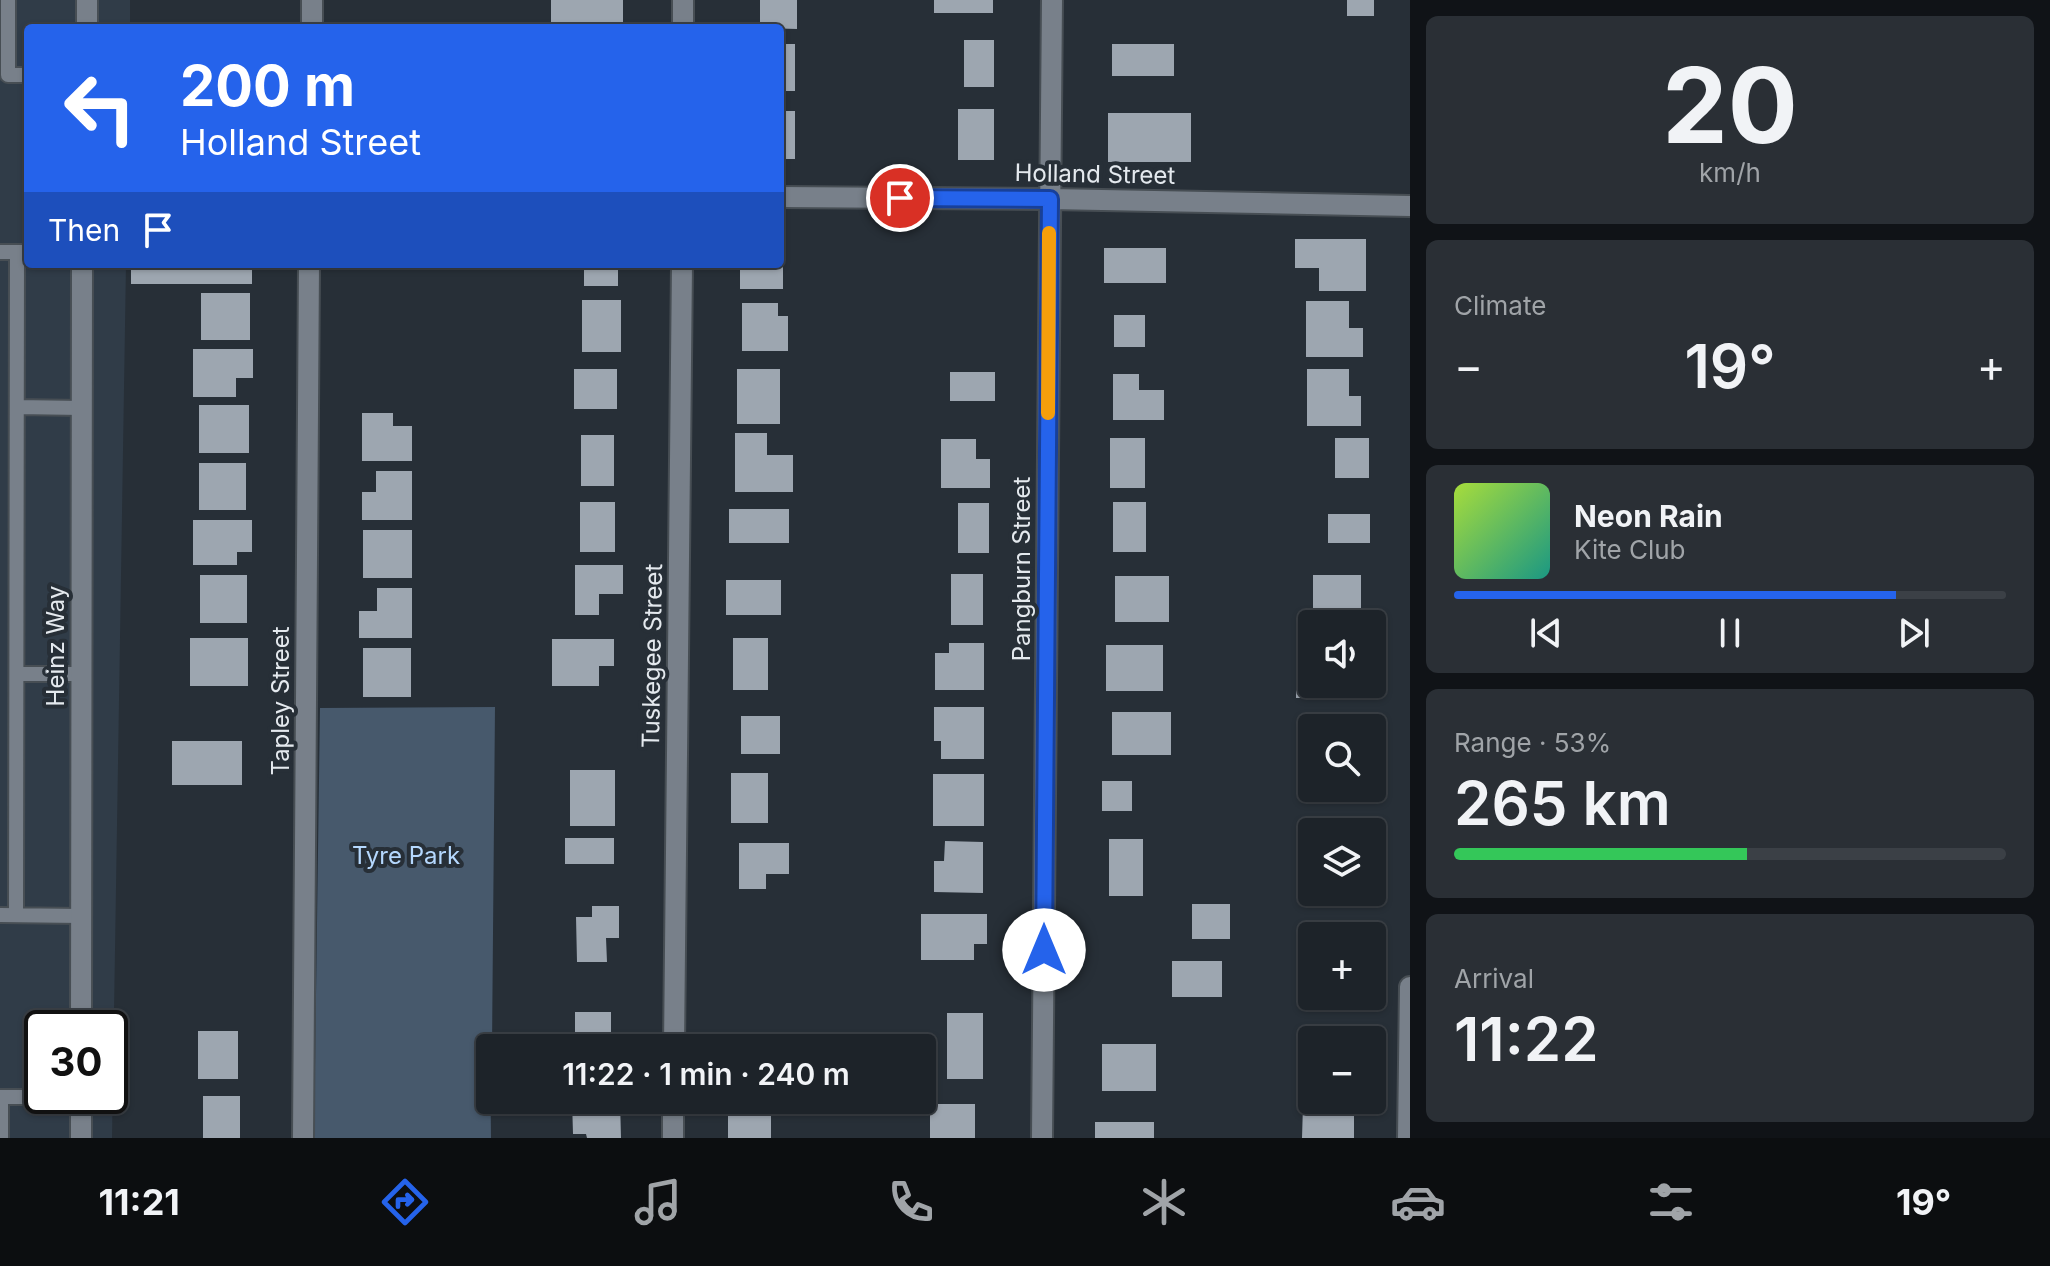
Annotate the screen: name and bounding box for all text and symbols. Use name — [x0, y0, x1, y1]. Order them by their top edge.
text: 20 — [1662, 42, 1798, 168]
text: 200 m — [180, 52, 355, 120]
icon: left — [48, 56, 152, 160]
text: Holland Street — [180, 120, 421, 164]
text: km/h — [1699, 157, 1761, 188]
street label: Holland Street — [1014, 158, 1176, 190]
pin — [866, 164, 934, 232]
icon: arrive — [878, 176, 922, 220]
icon: arrive — [136, 208, 180, 252]
text: Then — [48, 212, 120, 248]
text: Climate — [1454, 290, 1546, 321]
text: 19° — [1684, 330, 1776, 402]
text: − — [1454, 339, 1483, 393]
text: + — [1977, 339, 2006, 393]
street label: Pangburn Street — [1007, 477, 1036, 661]
text: Neon Rain — [1574, 498, 1723, 534]
text: Kite Club — [1574, 534, 1685, 565]
street label: Tuskegee Street — [636, 563, 668, 748]
street label: Heinz Way — [41, 586, 70, 706]
map controls — [1298, 610, 1386, 1114]
button: sound — [1298, 610, 1386, 698]
icon: previous — [1524, 611, 1568, 655]
icon: pause — [1708, 611, 1752, 655]
icon: next — [1892, 611, 1936, 655]
street label: Tapley Street — [266, 626, 295, 776]
button: search — [1298, 714, 1386, 802]
text: Range · 53% — [1454, 727, 1611, 758]
text: 265 km — [1454, 767, 1671, 839]
button: layers — [1298, 818, 1386, 906]
park label: Tyre Park — [352, 841, 460, 870]
position arrow — [1002, 908, 1086, 992]
button: + — [1298, 922, 1386, 1010]
text: Arrival — [1454, 963, 1534, 994]
text: 11:22 — [1454, 1003, 1599, 1075]
speed limit sign: 30 — [24, 1010, 128, 1114]
button: − — [1298, 1026, 1386, 1114]
text: 11:22 · 1 min · 240 m — [562, 1056, 850, 1092]
icon: directions — [377, 1174, 433, 1230]
icon: music — [630, 1174, 686, 1230]
icon: phone — [883, 1174, 939, 1230]
icon: climate — [1136, 1174, 1192, 1230]
icon: car — [1390, 1174, 1446, 1230]
icon: filters — [1643, 1174, 1699, 1230]
text: 11:21 — [99, 1180, 180, 1224]
text: 19° — [1896, 1180, 1951, 1224]

